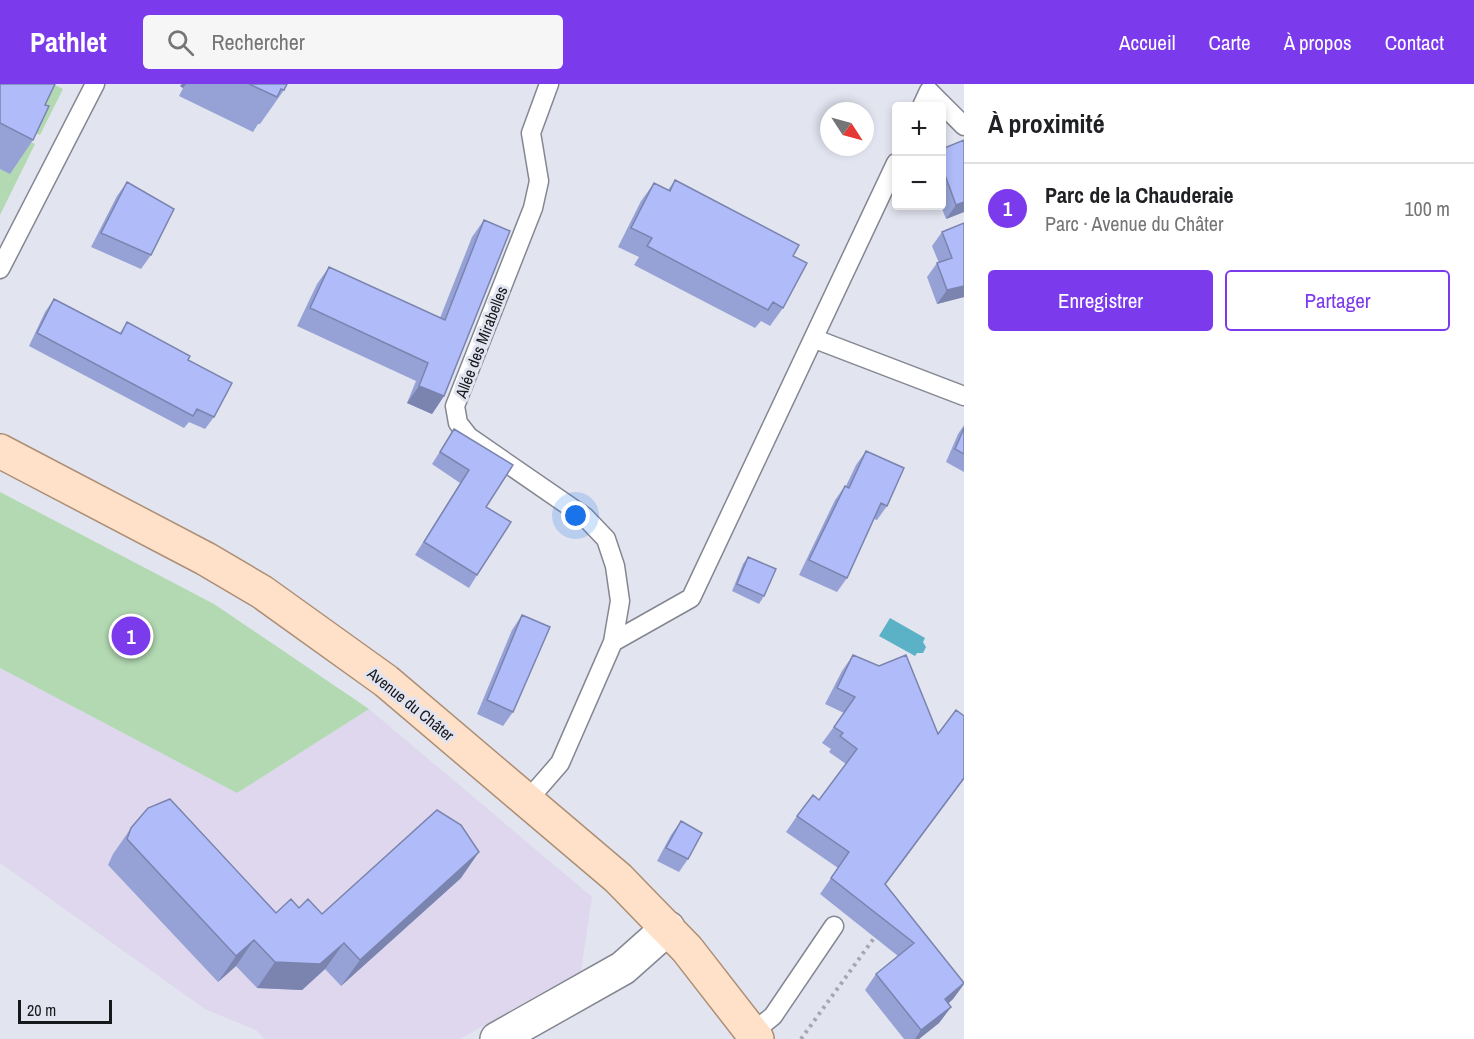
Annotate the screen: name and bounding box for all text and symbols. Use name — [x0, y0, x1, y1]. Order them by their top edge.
search box — [143, 15, 563, 69]
text: Pathlet — [30, 23, 107, 61]
icon: search — [164, 26, 197, 59]
text: Rechercher — [212, 27, 305, 57]
text: Accueil — [1119, 28, 1176, 57]
text: Carte — [1209, 28, 1251, 57]
text: À propos — [1284, 28, 1352, 57]
text: Contact — [1385, 28, 1444, 57]
north arrow — [820, 102, 874, 156]
map controls — [892, 102, 946, 210]
button: + — [892, 102, 946, 156]
text: À proximité — [988, 106, 1105, 141]
button: − — [892, 156, 946, 210]
text: Parc de la Chauderaie — [1045, 180, 1234, 210]
text: 1 — [1003, 195, 1012, 222]
text: 100 m — [1404, 195, 1450, 222]
text: Parc · Avenue du Châter — [1045, 210, 1223, 237]
button: Enregistrer — [988, 270, 1213, 331]
button: Partager — [1225, 270, 1450, 331]
street label: Allée des Mirabelles — [449, 283, 512, 402]
your location — [561, 501, 590, 530]
pin: 1 — [112, 614, 150, 658]
street label: Avenue du Châter — [362, 662, 459, 746]
scale bar — [18, 997, 112, 1024]
text: 20 m — [27, 999, 56, 1021]

